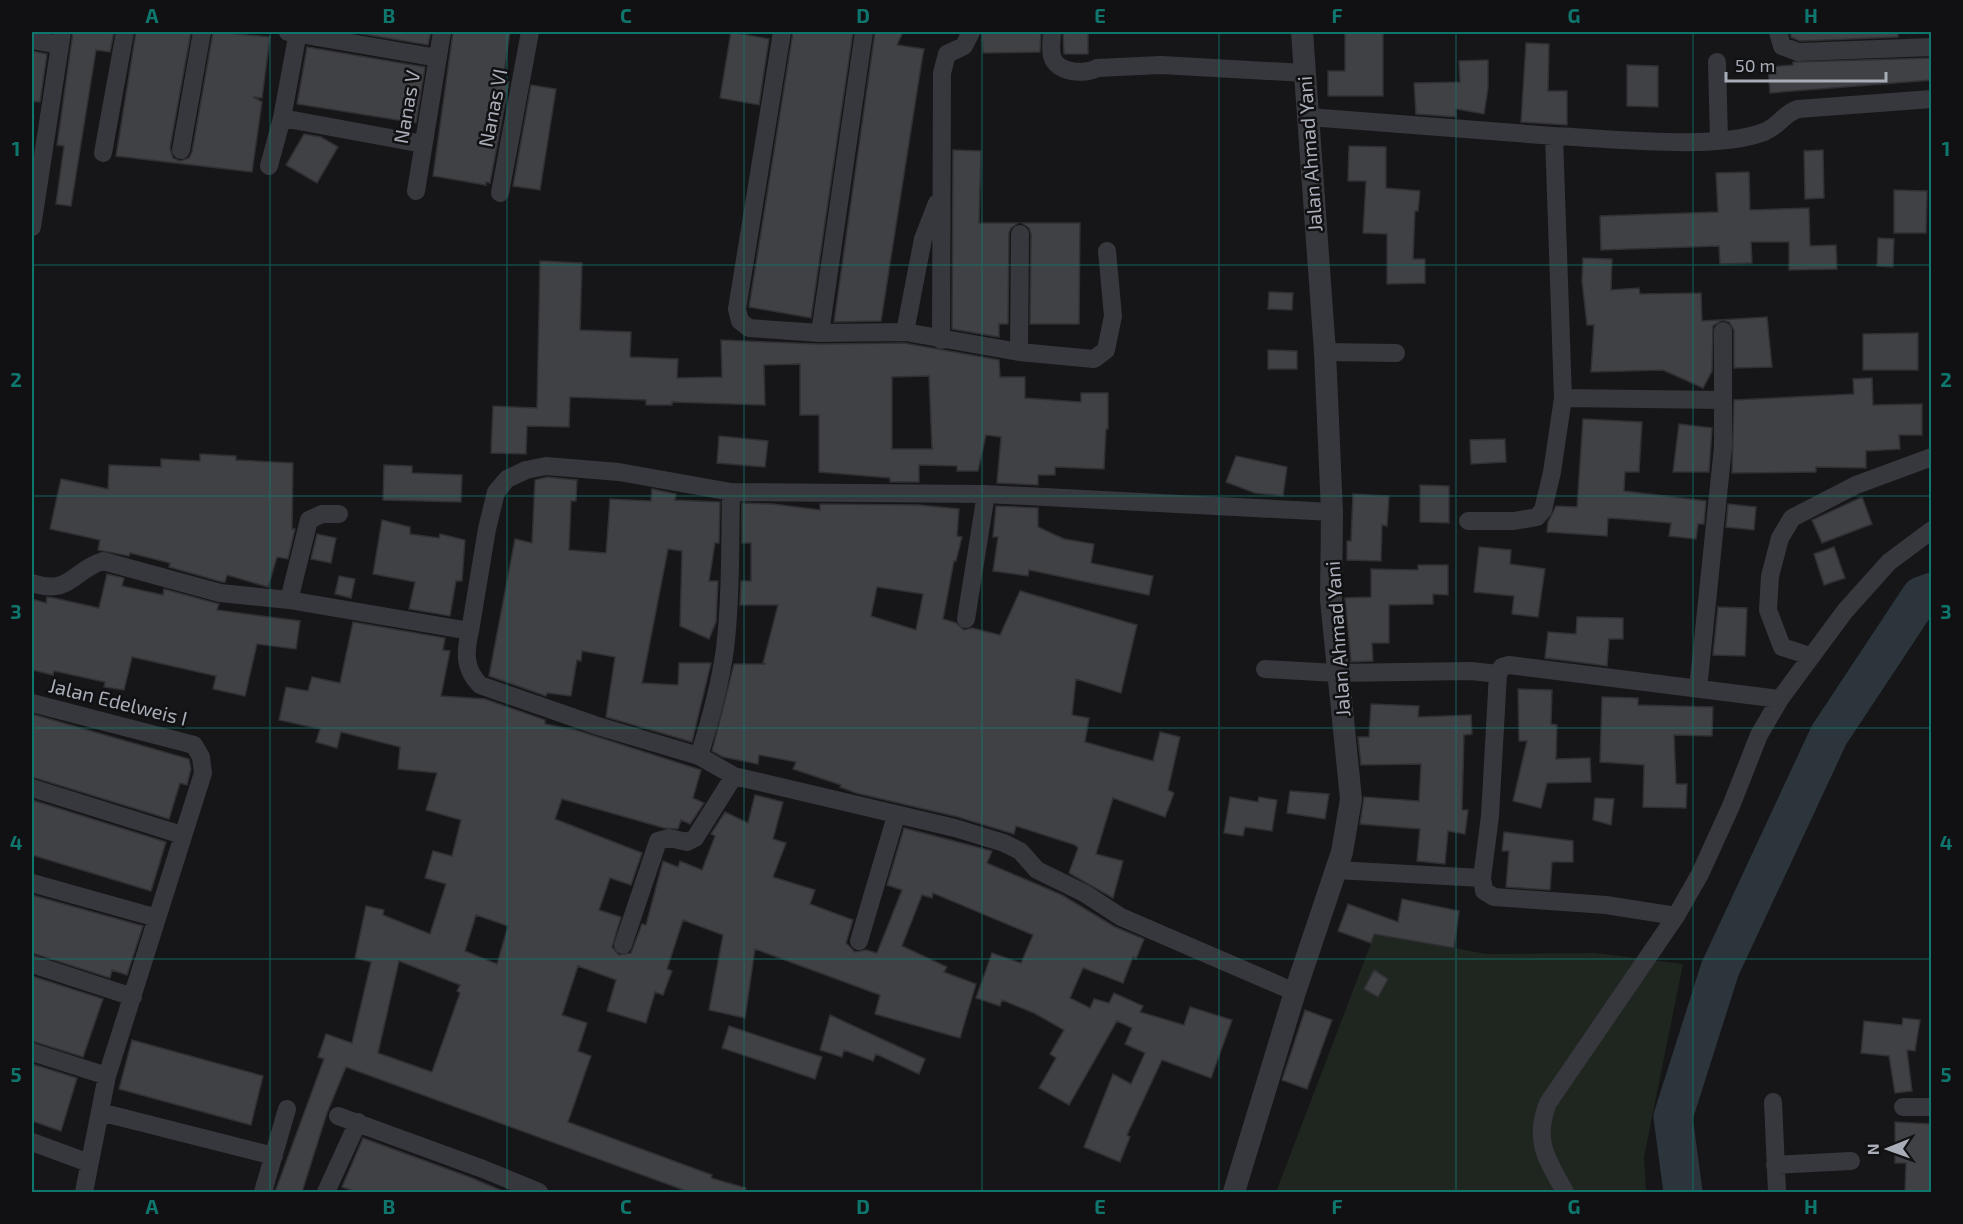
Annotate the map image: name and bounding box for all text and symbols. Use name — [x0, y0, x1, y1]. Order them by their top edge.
text: A — [145, 3, 159, 27]
text: B — [383, 3, 395, 27]
text: C — [620, 3, 632, 27]
text: D — [856, 3, 870, 27]
text: E — [1094, 3, 1106, 27]
text: F — [1331, 3, 1343, 27]
text: G — [1568, 3, 1580, 27]
text: H — [1804, 3, 1818, 27]
scale bar — [1726, 45, 1886, 83]
text: 50 m — [1735, 54, 1775, 76]
street label: Nanas VI — [473, 67, 511, 149]
street label: Nanas V — [388, 68, 424, 145]
street label: Jalan Ahmad Yani — [1292, 75, 1326, 233]
text: 1 — [12, 136, 20, 160]
text: 1 — [1942, 136, 1950, 160]
text: 2 — [10, 367, 22, 391]
text: 2 — [1940, 367, 1952, 391]
street label: Jalan Ahmad Yani — [1320, 560, 1354, 718]
text: 3 — [10, 599, 22, 623]
text: 3 — [1940, 599, 1952, 623]
street label: Jalan Edelweis I — [47, 672, 190, 730]
text: 4 — [10, 830, 23, 854]
text: 4 — [1940, 830, 1953, 854]
text: 5 — [10, 1062, 22, 1086]
text: 5 — [1940, 1062, 1952, 1086]
north arrow — [1858, 1119, 1918, 1179]
text: N — [1863, 1143, 1882, 1155]
text: A — [145, 1194, 159, 1218]
text: B — [383, 1194, 395, 1218]
text: C — [620, 1194, 632, 1218]
text: D — [856, 1194, 870, 1218]
text: E — [1094, 1194, 1106, 1218]
text: F — [1331, 1194, 1343, 1218]
text: G — [1568, 1194, 1580, 1218]
text: H — [1804, 1194, 1818, 1218]

